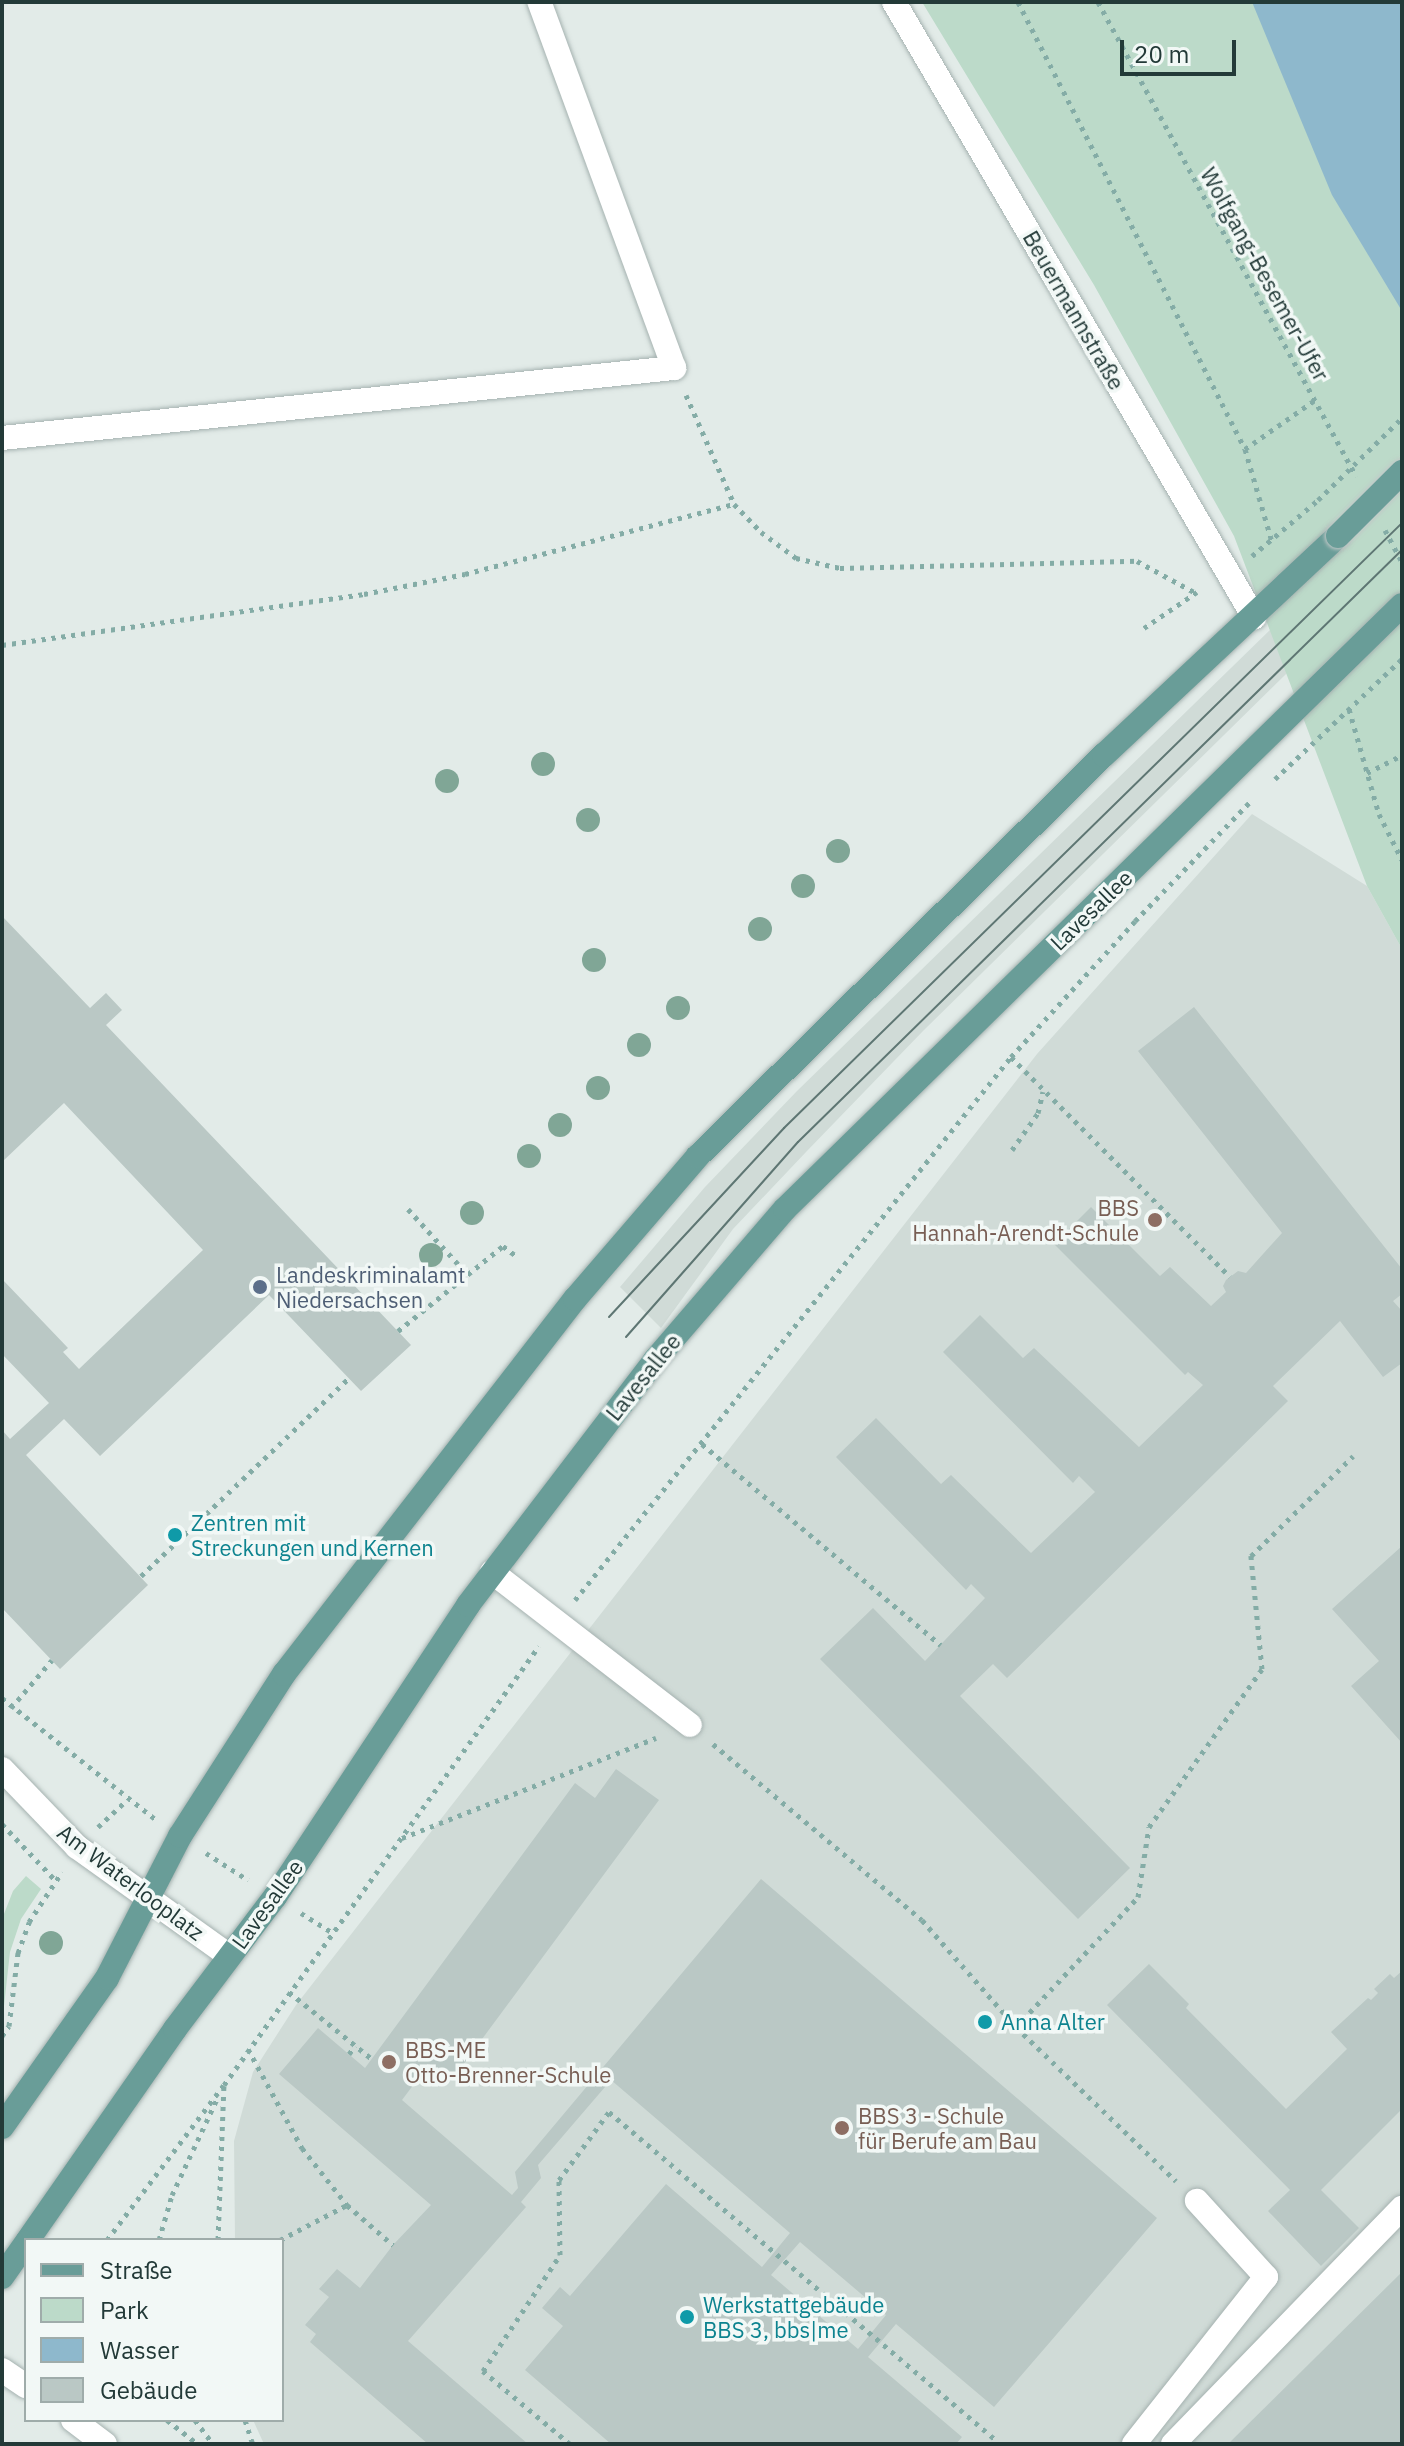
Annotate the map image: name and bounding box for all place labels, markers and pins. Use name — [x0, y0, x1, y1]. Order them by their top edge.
place label: BBS Hannah-Arendt-Schule — [912, 1194, 1139, 1246]
marker: BBS Hannah-Arendt-Schule — [1146, 1211, 1164, 1229]
place label: Landeskriminalamt Niedersachsen — [276, 1261, 466, 1312]
marker: Landeskriminalamt Niedersachsen — [251, 1278, 269, 1296]
place label: Zentren mit Streckungen und Kernen — [191, 1509, 434, 1560]
marker: Zentren mit Streckungen und Kernen — [166, 1526, 184, 1544]
place label: Anna Alter — [1001, 2009, 1105, 2035]
marker: Anna Alter — [976, 2013, 994, 2031]
place label: BBS-ME Otto-Brenner-Schule — [405, 2036, 611, 2088]
marker: BBS-ME Otto-Brenner-Schule — [380, 2053, 398, 2071]
place label: BBS 3 - Schule für Berufe am Bau — [858, 2102, 1037, 2154]
marker: BBS 3 - Schule für Berufe am Bau — [833, 2119, 851, 2137]
place label: Werkstattgebäude BBS 3, bbs|me — [703, 2291, 884, 2342]
marker: Werkstattgebäude BBS 3, bbs|me — [678, 2308, 696, 2326]

